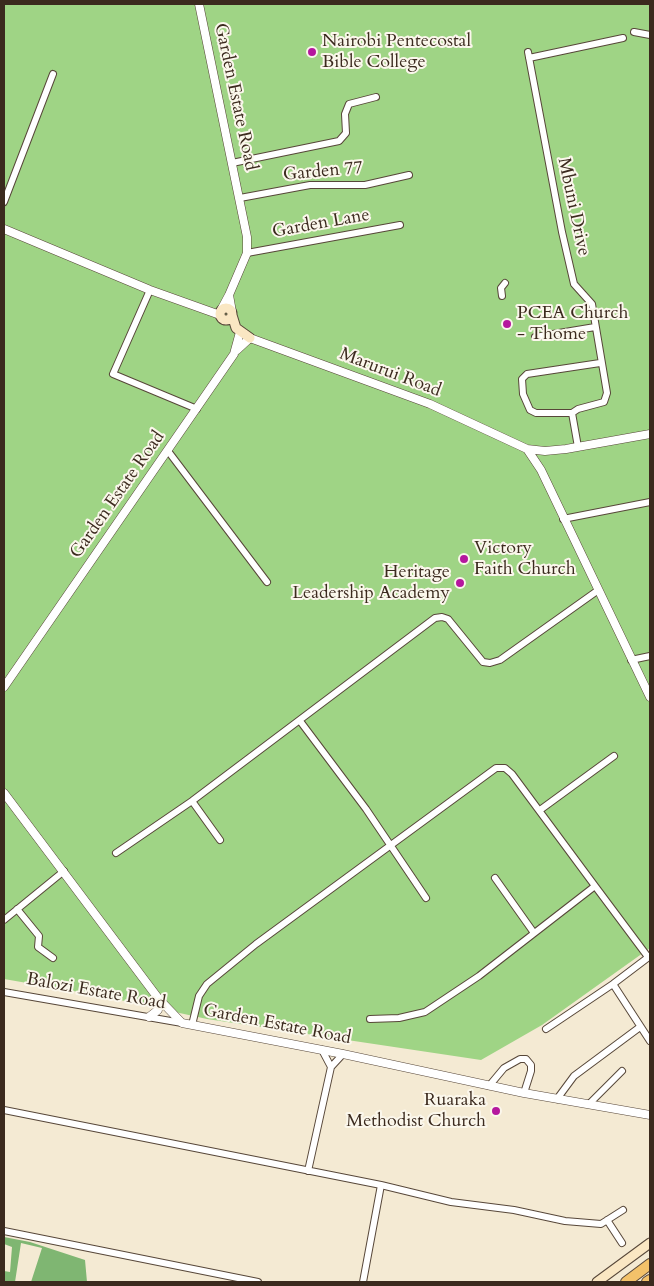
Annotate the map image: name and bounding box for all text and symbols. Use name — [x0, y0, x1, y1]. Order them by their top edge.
street label: Garden Estate Road — [209, 21, 261, 173]
place label: Nairobi Pentecostal Bible College — [322, 31, 471, 74]
marker: Nairobi Pentecostal Bible College — [306, 46, 318, 58]
street label: Mbuni Drive — [552, 156, 594, 258]
street label: Garden 77 — [282, 158, 364, 186]
street label: Garden Lane — [271, 205, 371, 243]
place label: PCEA Church - Thome — [517, 303, 628, 346]
marker: PCEA Church - Thome — [501, 318, 513, 330]
street label: Marurui Road — [336, 344, 444, 402]
street label: Garden Estate Road — [66, 427, 170, 563]
place label: Victory Faith Church — [474, 538, 576, 580]
marker: Victory Faith Church — [458, 553, 470, 565]
place label: Heritage Leadership Academy — [292, 562, 450, 604]
marker: Heritage Leadership Academy — [454, 577, 466, 589]
street label: Balozi Estate Road — [25, 969, 167, 1015]
street label: Garden Estate Road — [201, 1000, 353, 1050]
place label: Ruaraka Methodist Church — [346, 1090, 486, 1132]
marker: Ruaraka Methodist Church — [490, 1105, 502, 1117]

